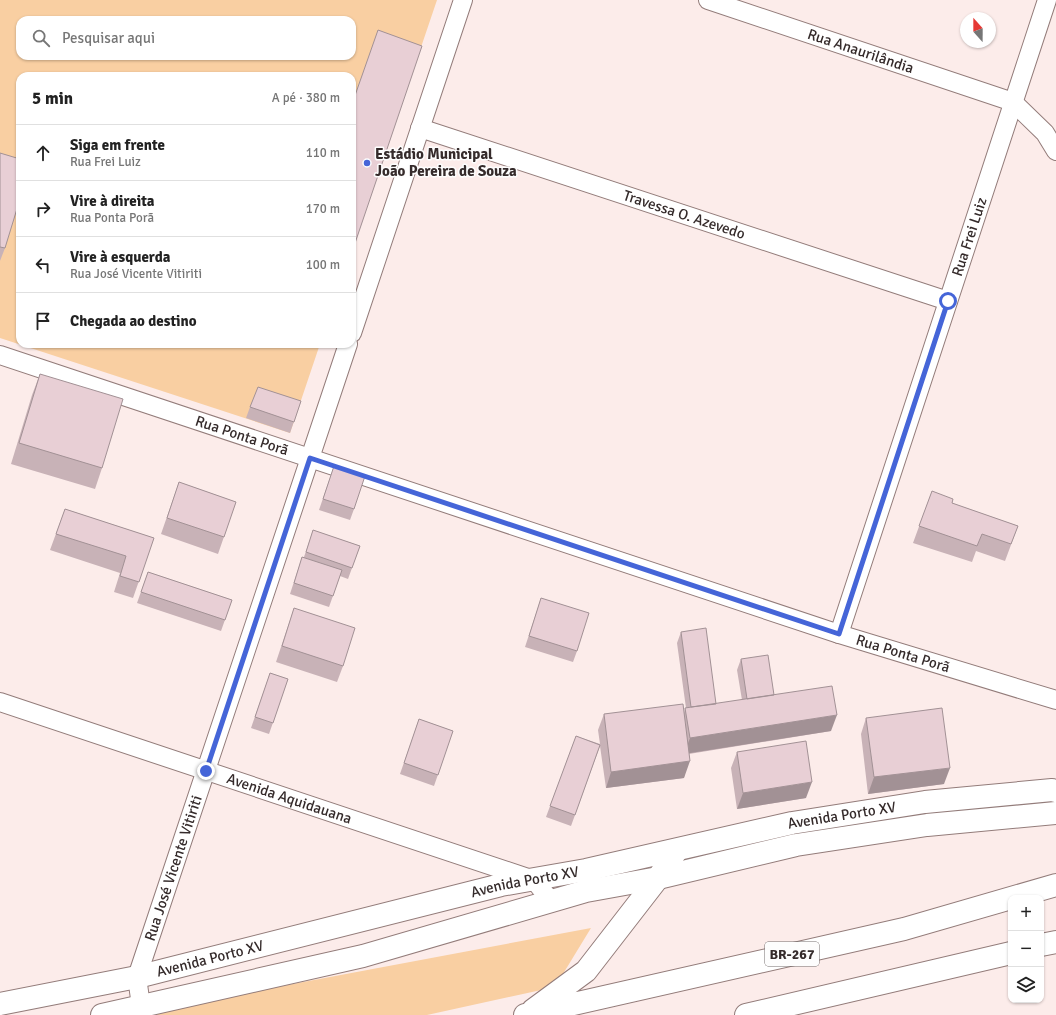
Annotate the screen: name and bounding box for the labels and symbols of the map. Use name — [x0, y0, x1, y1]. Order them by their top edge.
north arrow — [960, 12, 996, 48]
street label: Rua Anaurilândia — [805, 25, 916, 77]
place label: Estádio Municipal João Pereira de Souza — [375, 145, 517, 180]
marker: Estádio Municipal João Pereira de Souza — [362, 158, 372, 168]
street label: Travessa O. Azevedo — [621, 186, 748, 243]
street label: Rua Frei Luiz — [948, 195, 991, 279]
route start — [939, 292, 957, 310]
street label: Rua Ponta Porã — [193, 412, 291, 459]
street label: Rua Ponta Porã — [854, 631, 952, 676]
route end — [197, 762, 215, 780]
street label: Avenida Aquidauana — [225, 769, 354, 828]
street label: Rua José Vicente Vitiriti — [141, 793, 206, 943]
street label: Avenida Porto XV — [786, 798, 898, 833]
street label: Avenida Porto XV — [469, 862, 580, 901]
street label: Avenida Porto XV — [155, 936, 266, 981]
road number: BR-267 — [765, 942, 819, 966]

